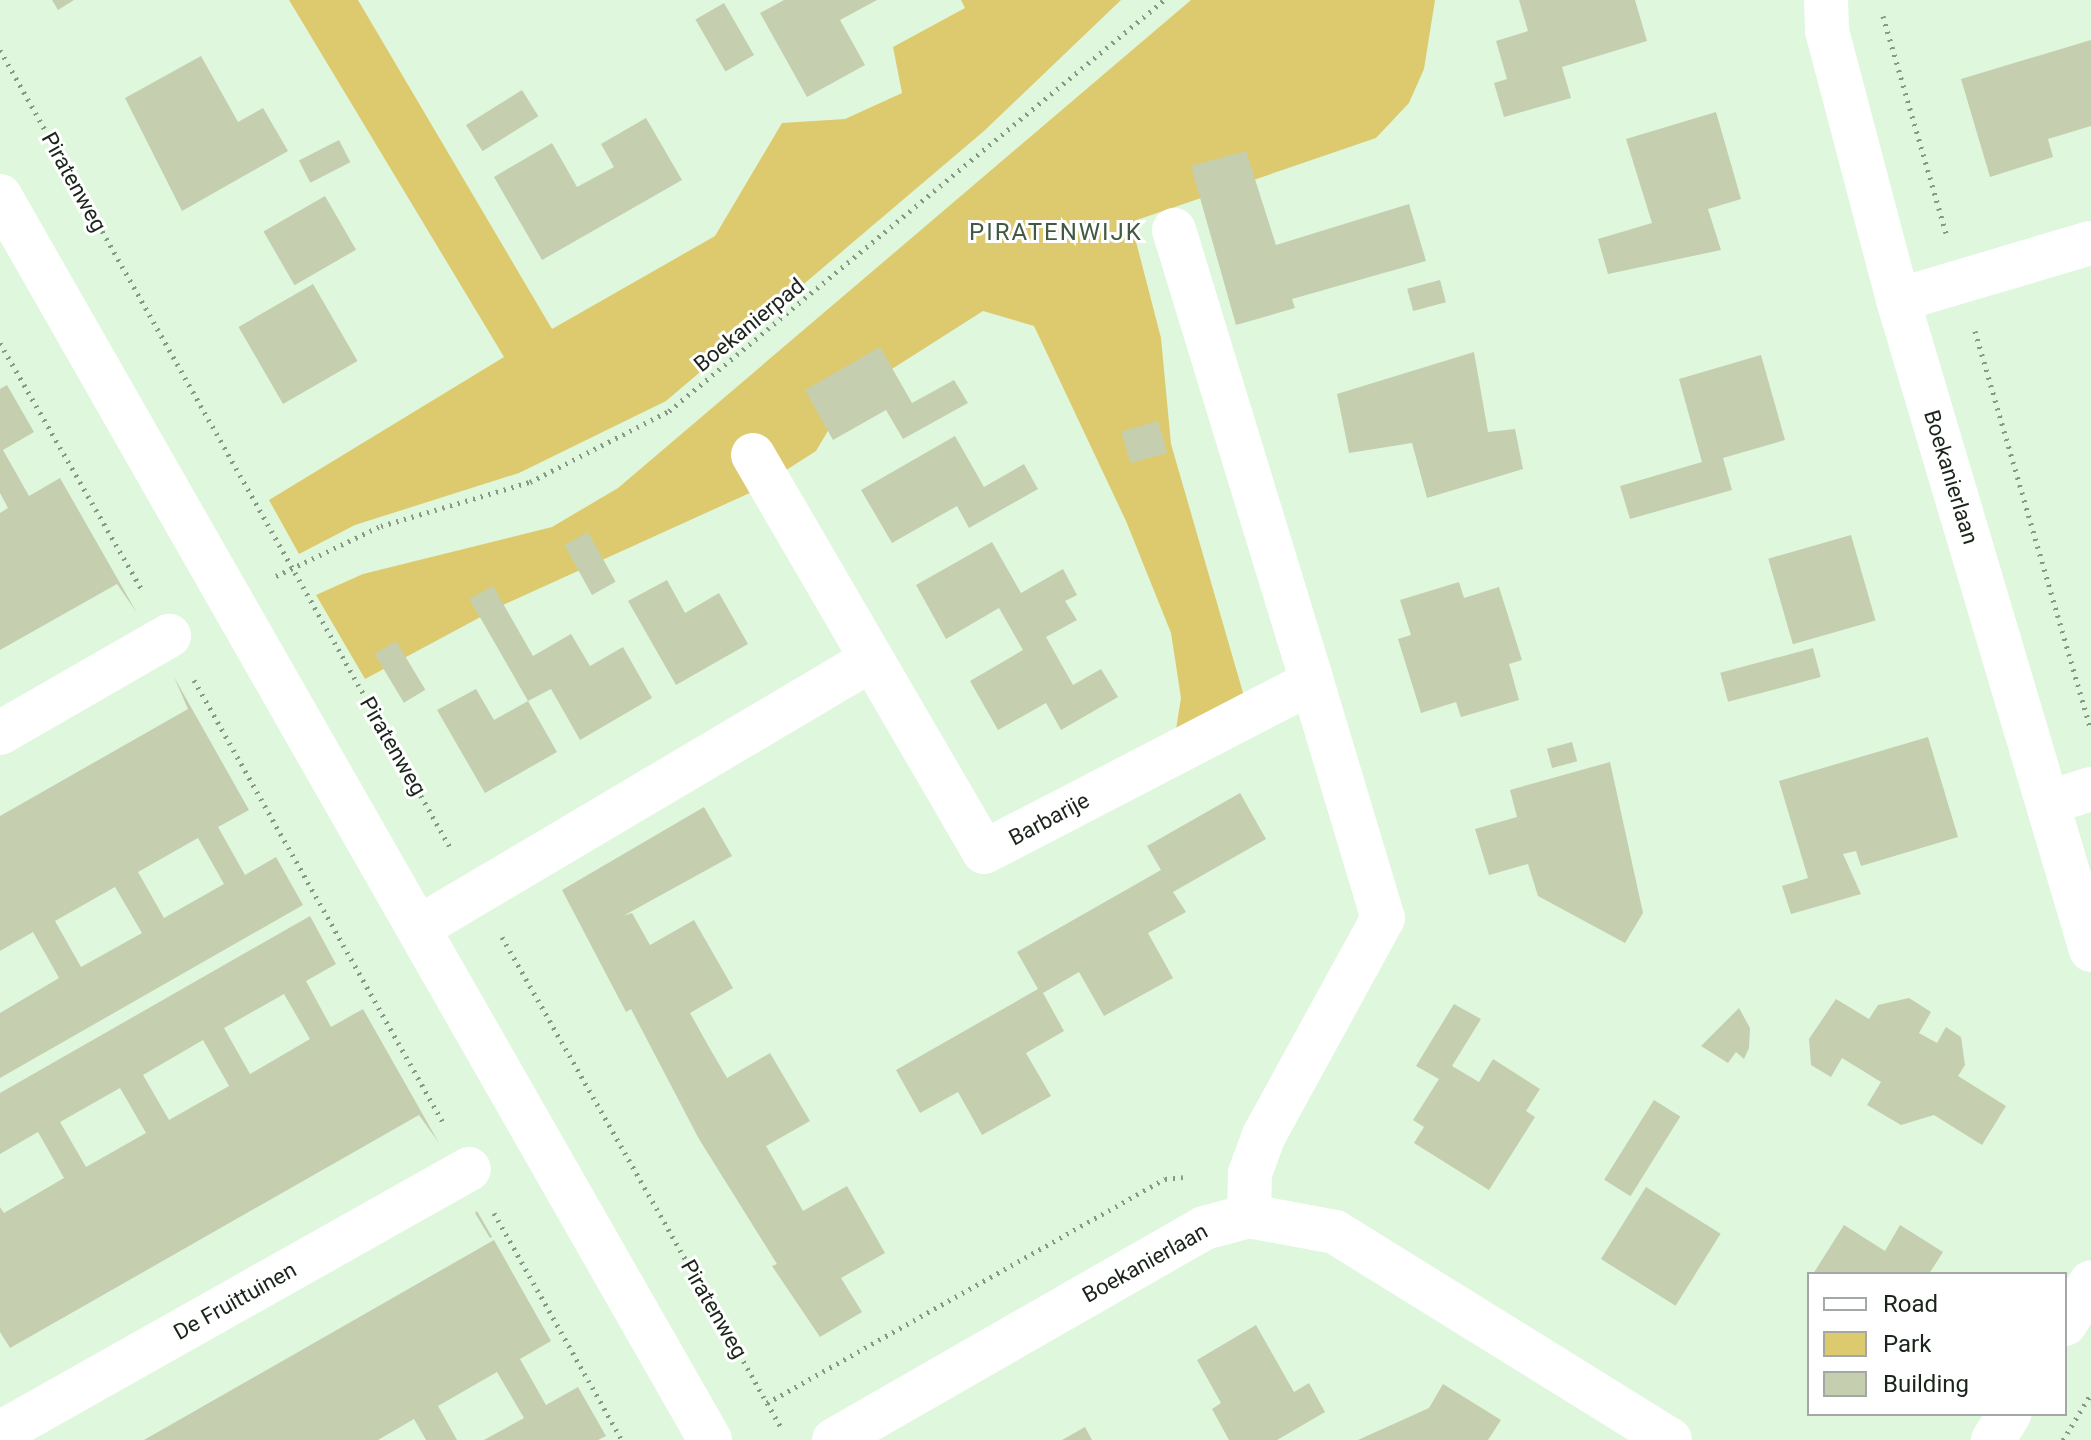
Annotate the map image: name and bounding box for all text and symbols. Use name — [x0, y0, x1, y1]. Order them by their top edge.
street label: Piratenweg — [36, 128, 112, 236]
district label: PIRATENWIJK — [969, 219, 1143, 247]
street label: Boekanierpad — [688, 272, 810, 378]
street label: Boekanierlaan — [1918, 407, 1984, 547]
street label: Piratenweg — [354, 692, 432, 800]
street label: Barbarije — [1004, 787, 1094, 851]
street label: Boekanierlaan — [1078, 1218, 1212, 1308]
street label: Piratenweg — [675, 1255, 753, 1363]
street label: De Fruittuinen — [169, 1256, 301, 1346]
legend — [1807, 1272, 2067, 1416]
text: Road — [1883, 1290, 1938, 1318]
text: Park — [1883, 1330, 1931, 1358]
text: Building — [1883, 1370, 1969, 1398]

